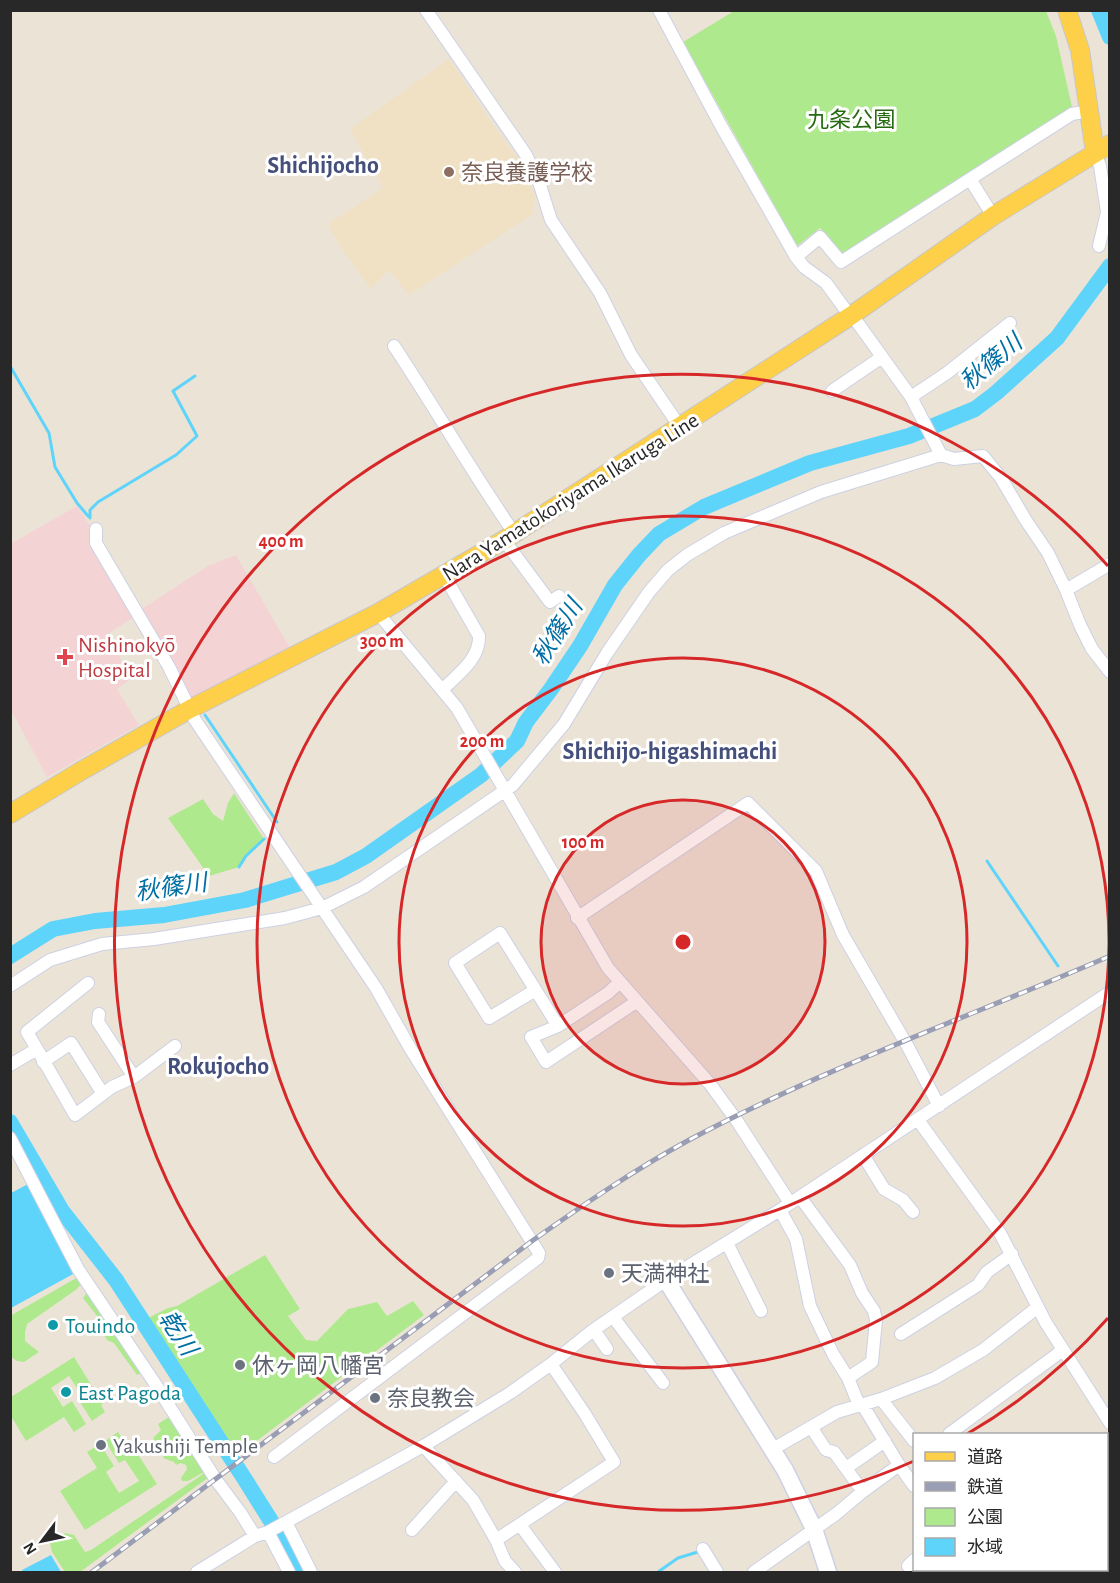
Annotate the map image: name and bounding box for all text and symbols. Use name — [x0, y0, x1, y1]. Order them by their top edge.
park label: 九条公園 — [807, 108, 895, 131]
district label: Shichijocho — [267, 154, 379, 178]
place label: 奈良養護学校 — [461, 161, 593, 184]
marker: 奈良養護学校 — [442, 165, 456, 179]
water label: 秋篠川 — [955, 327, 1029, 395]
street label: Nara Yamatokoriyama Ikaruga Line — [439, 409, 703, 585]
text: 400 m — [258, 533, 304, 551]
water label: 秋篠川 — [527, 592, 589, 669]
text: 300 m — [360, 633, 404, 651]
place label: Nishinokyō Hospital — [78, 634, 175, 681]
marker: Nishinokyō Hospital — [56, 648, 74, 666]
text: 200 m — [460, 733, 504, 751]
district label: Shichijo-higashimachi — [563, 740, 777, 764]
text: 100 m — [562, 834, 604, 852]
water label: 秋篠川 — [134, 869, 211, 905]
centre of rings — [673, 932, 693, 952]
district label: Rokujocho — [167, 1055, 269, 1079]
place label: 天満神社 — [621, 1262, 709, 1285]
marker: 天満神社 — [602, 1266, 616, 1280]
water label: 乾川 — [154, 1306, 204, 1363]
place label: Touindo — [65, 1315, 135, 1337]
marker: Touindo — [46, 1318, 60, 1332]
place label: 休ヶ岡八幡宮 — [252, 1354, 384, 1377]
marker: 休ヶ岡八幡宮 — [233, 1358, 247, 1372]
place label: East Pagoda — [78, 1382, 181, 1404]
marker: East Pagoda — [59, 1385, 73, 1399]
place label: 奈良教会 — [387, 1387, 475, 1410]
marker: 奈良教会 — [368, 1391, 382, 1405]
legend — [913, 1433, 1108, 1571]
place label: Yakushiji Temple — [113, 1435, 258, 1457]
marker: Yakushiji Temple — [94, 1438, 108, 1452]
text: 道路 — [967, 1447, 1003, 1467]
text: 鉄道 — [967, 1477, 1003, 1497]
text: 公園 — [967, 1508, 1003, 1527]
north arrow — [12, 1511, 72, 1571]
text: 水域 — [967, 1538, 1003, 1557]
text: N — [20, 1539, 40, 1557]

